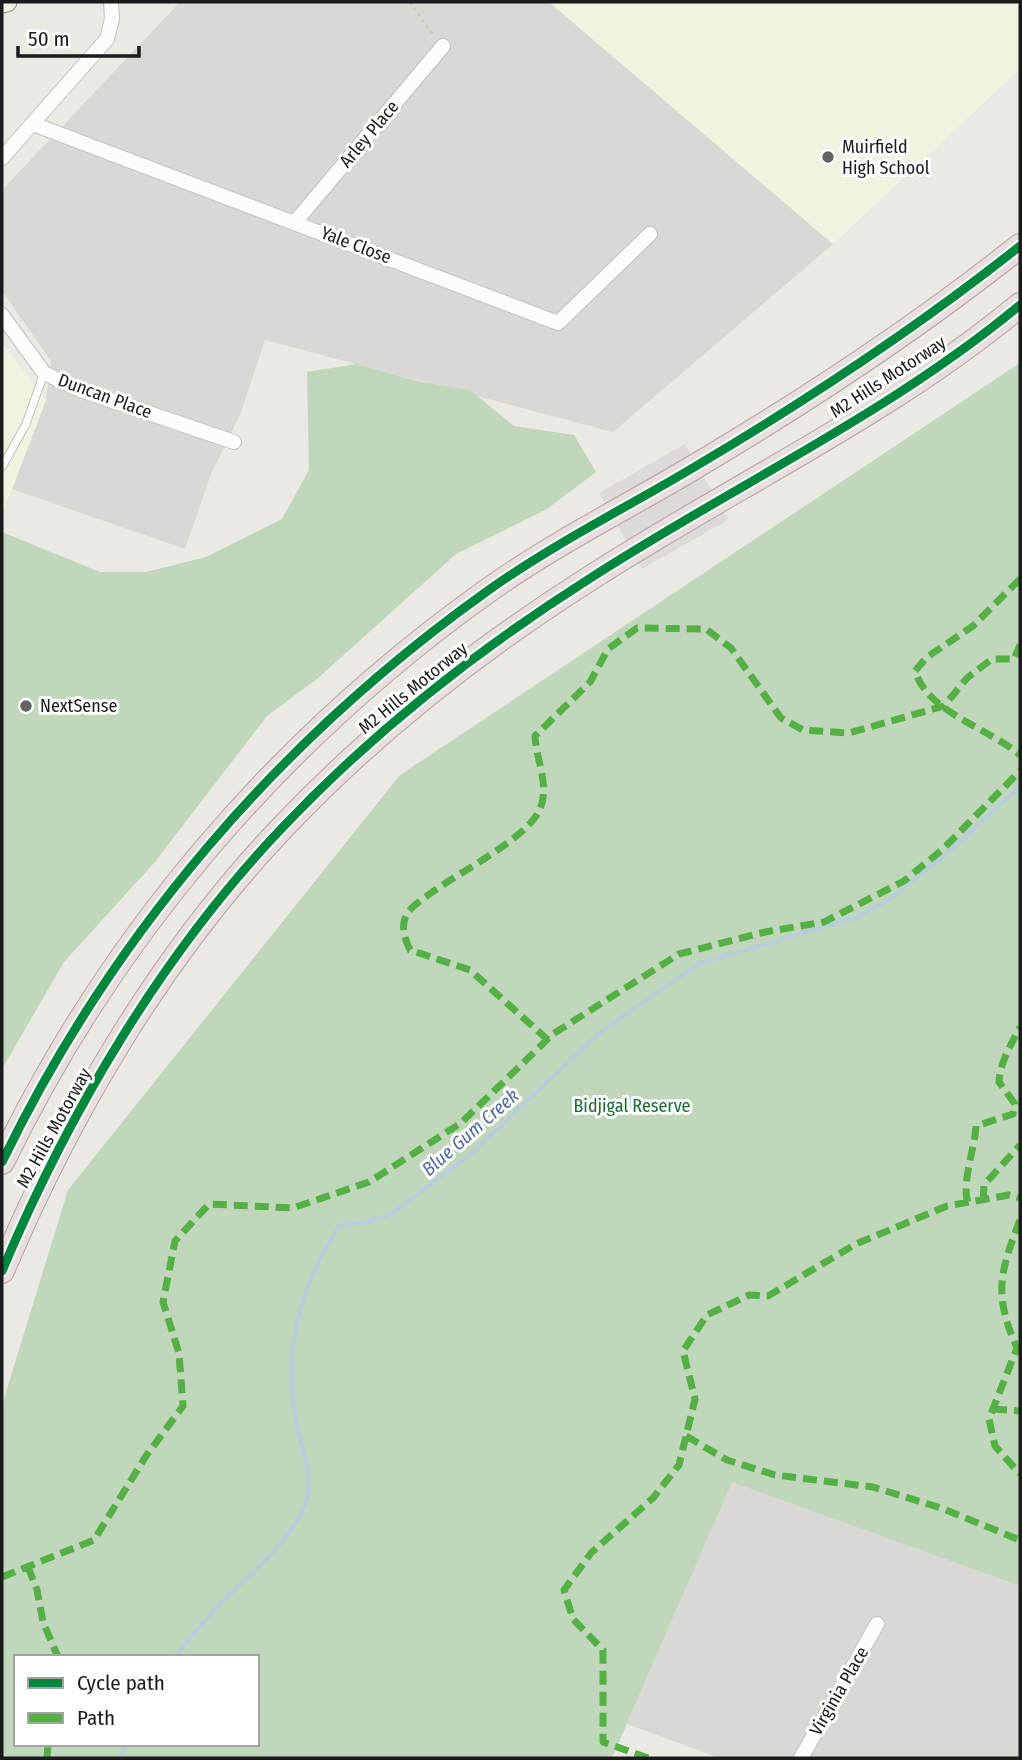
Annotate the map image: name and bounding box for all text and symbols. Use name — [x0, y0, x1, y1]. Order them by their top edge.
scale bar — [18, 14, 138, 58]
text: 50 m — [28, 26, 70, 52]
street label: Arley Place — [335, 96, 403, 172]
place label: Muirfield High School — [842, 136, 930, 179]
marker: Muirfield High School — [820, 149, 836, 165]
street label: Yale Close — [318, 222, 394, 269]
street label: M2 Hills Motorway — [826, 331, 950, 423]
street label: Duncan Place — [55, 369, 155, 423]
street label: M2 Hills Motorway — [354, 637, 472, 739]
place label: NextSense — [40, 695, 117, 717]
marker: NextSense — [18, 698, 34, 714]
street label: M2 Hills Motorway — [12, 1064, 96, 1192]
water label: Blue Gum Creek — [417, 1084, 523, 1181]
park label: Bidjigal Reserve — [574, 1095, 691, 1117]
street label: Virginia Place — [805, 1643, 873, 1739]
legend — [14, 1655, 259, 1746]
text: Cycle path — [77, 1670, 165, 1696]
text: Path — [77, 1705, 115, 1731]

